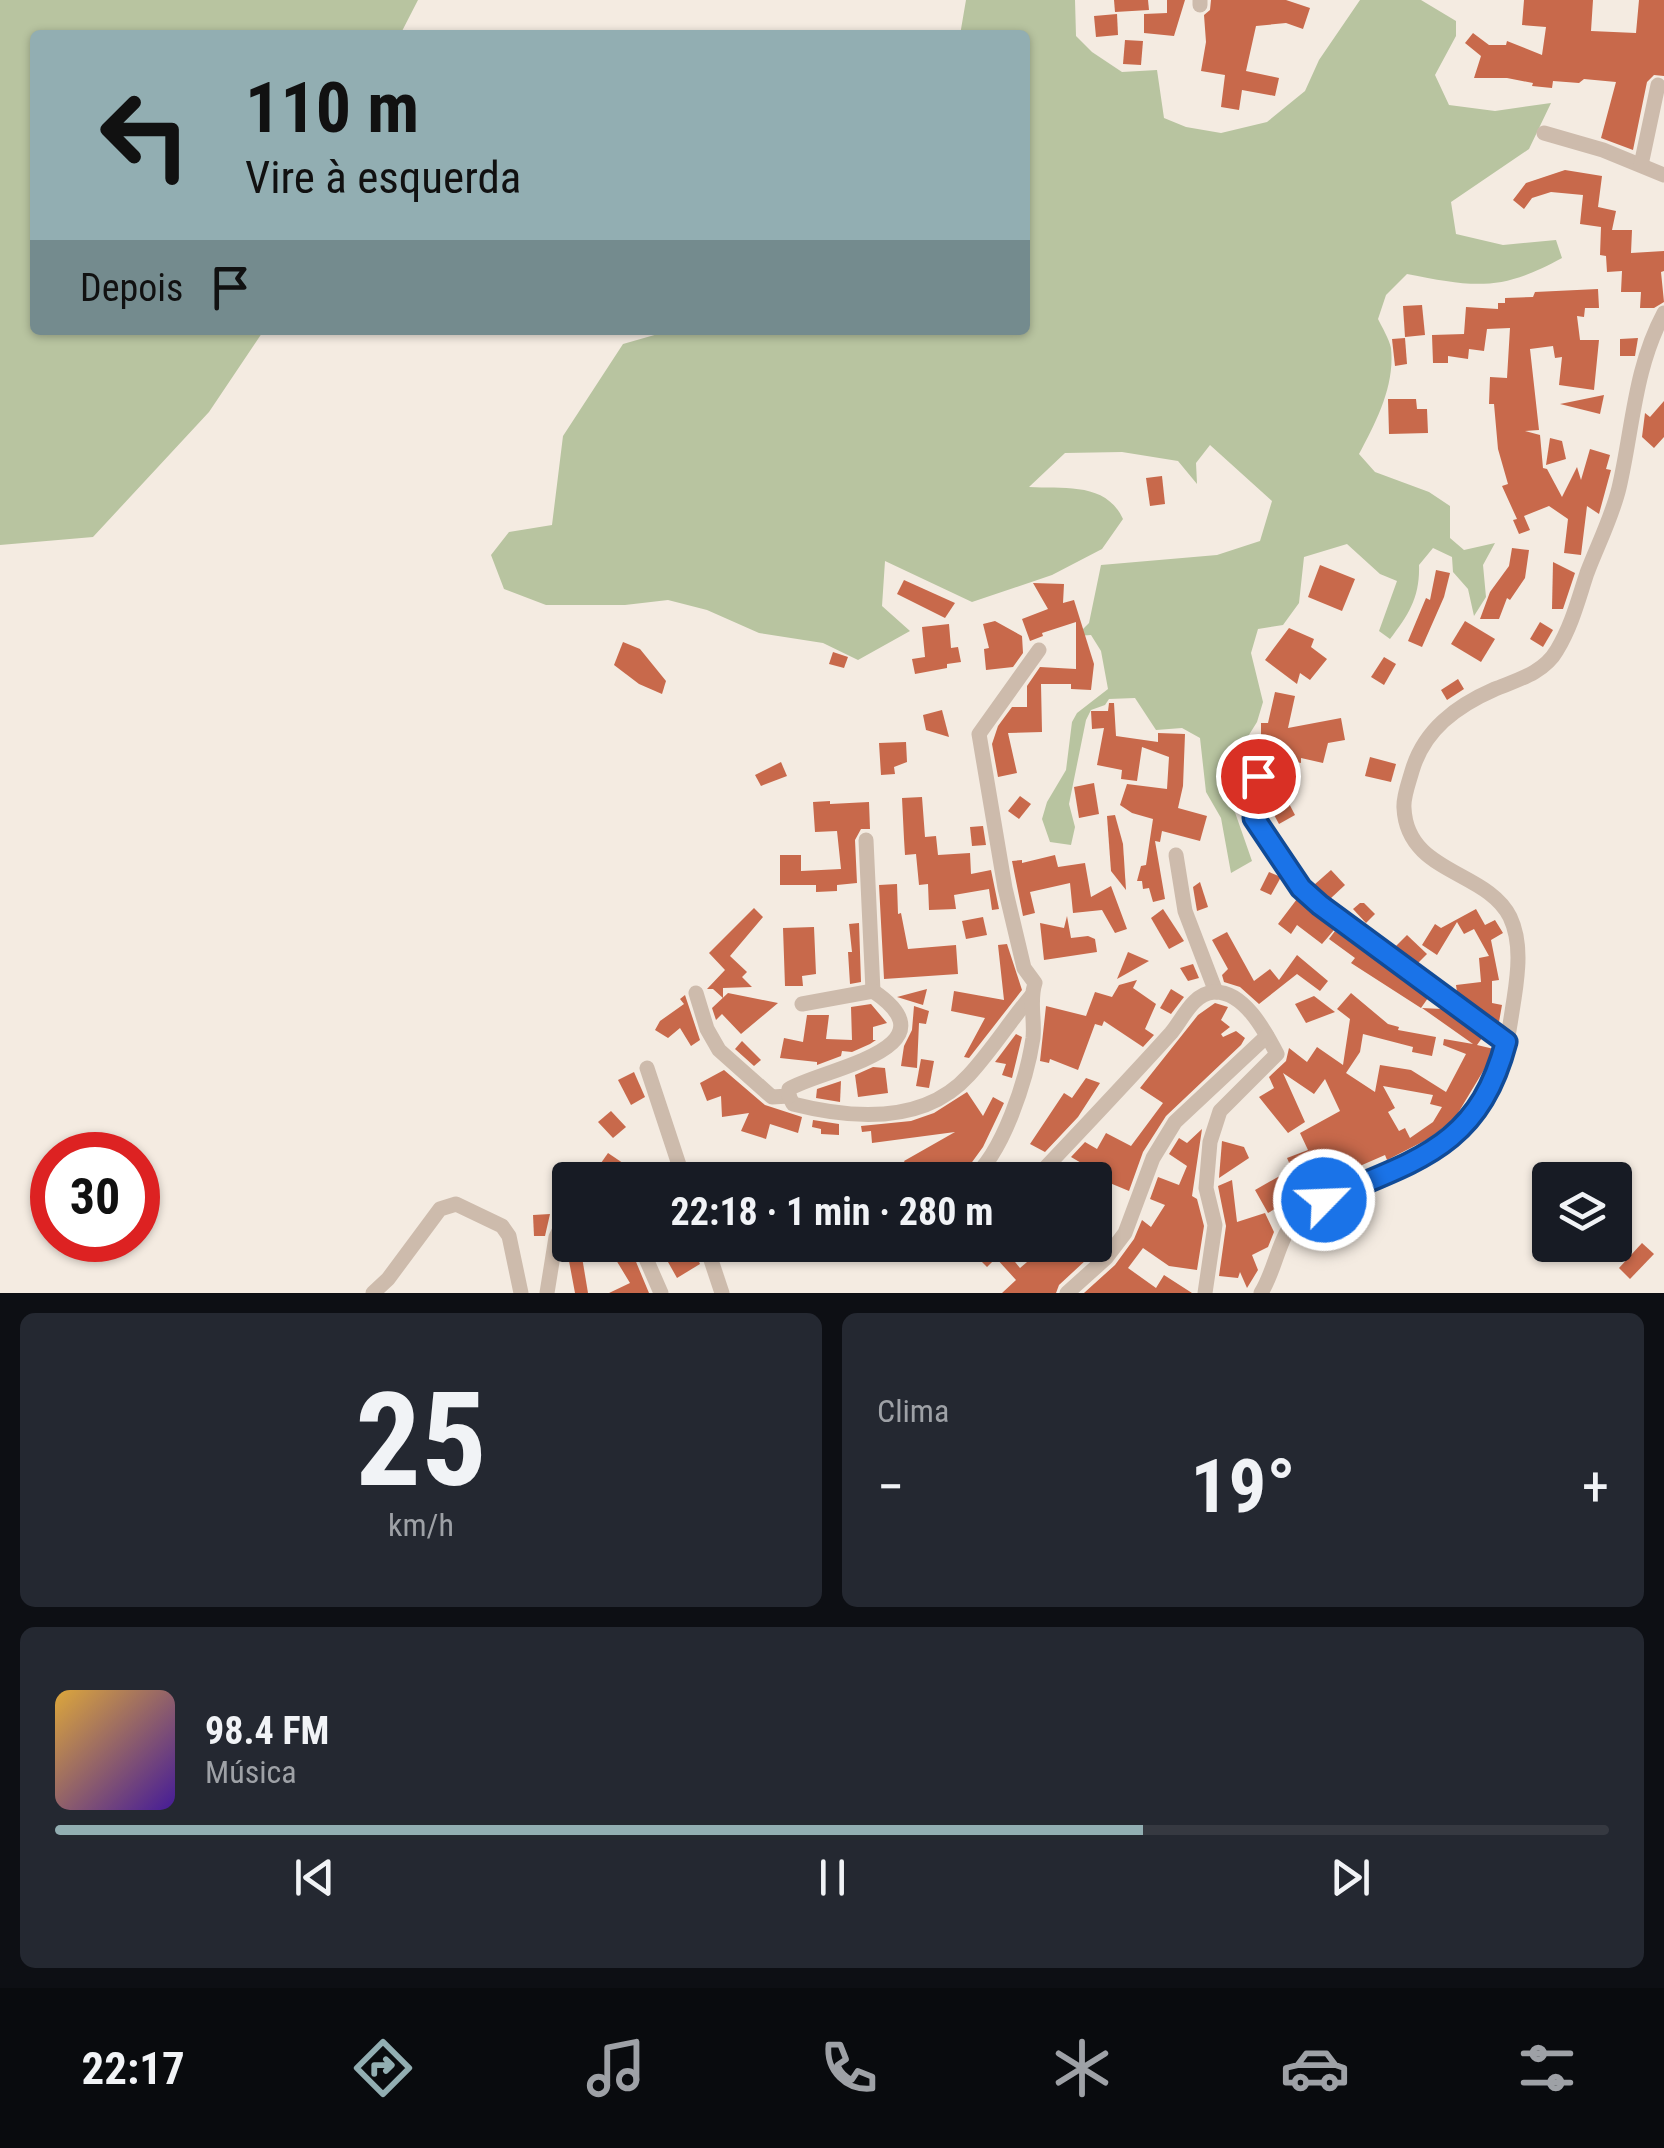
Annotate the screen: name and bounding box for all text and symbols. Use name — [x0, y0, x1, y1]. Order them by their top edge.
text: 110 m — [245, 67, 419, 149]
icon: left — [80, 70, 210, 200]
text: Vire à esquerda — [245, 151, 521, 204]
icon: arrive — [203, 260, 258, 315]
text: Depois — [80, 266, 183, 310]
pin — [1216, 734, 1301, 819]
icon: arrive — [1231, 749, 1286, 804]
speed limit sign: 30 — [30, 1132, 160, 1262]
position arrow — [1272, 1148, 1376, 1252]
map controls — [1532, 1162, 1632, 1262]
button: layers — [1532, 1162, 1632, 1262]
text: 22:18 · 1 min · 280 m — [671, 1190, 993, 1234]
text: 25 — [355, 1364, 487, 1517]
text: Clima — [877, 1392, 949, 1430]
text: 19° — [1191, 1442, 1296, 1530]
text: − — [877, 1455, 905, 1519]
text: + — [1582, 1455, 1609, 1519]
text: km/h — [388, 1506, 454, 1544]
text: 98.4 FM — [205, 1709, 329, 1753]
text: Música — [205, 1753, 297, 1791]
icon: previous — [287, 1850, 342, 1905]
icon: pause — [805, 1850, 860, 1905]
icon: next — [1323, 1850, 1378, 1905]
icon: directions — [348, 2033, 418, 2103]
icon: music — [581, 2033, 651, 2103]
icon: phone — [814, 2033, 884, 2103]
icon: climate — [1047, 2033, 1117, 2103]
icon: car — [1280, 2033, 1350, 2103]
icon: filters — [1512, 2033, 1582, 2103]
text: 22:17 — [81, 2042, 185, 2095]

